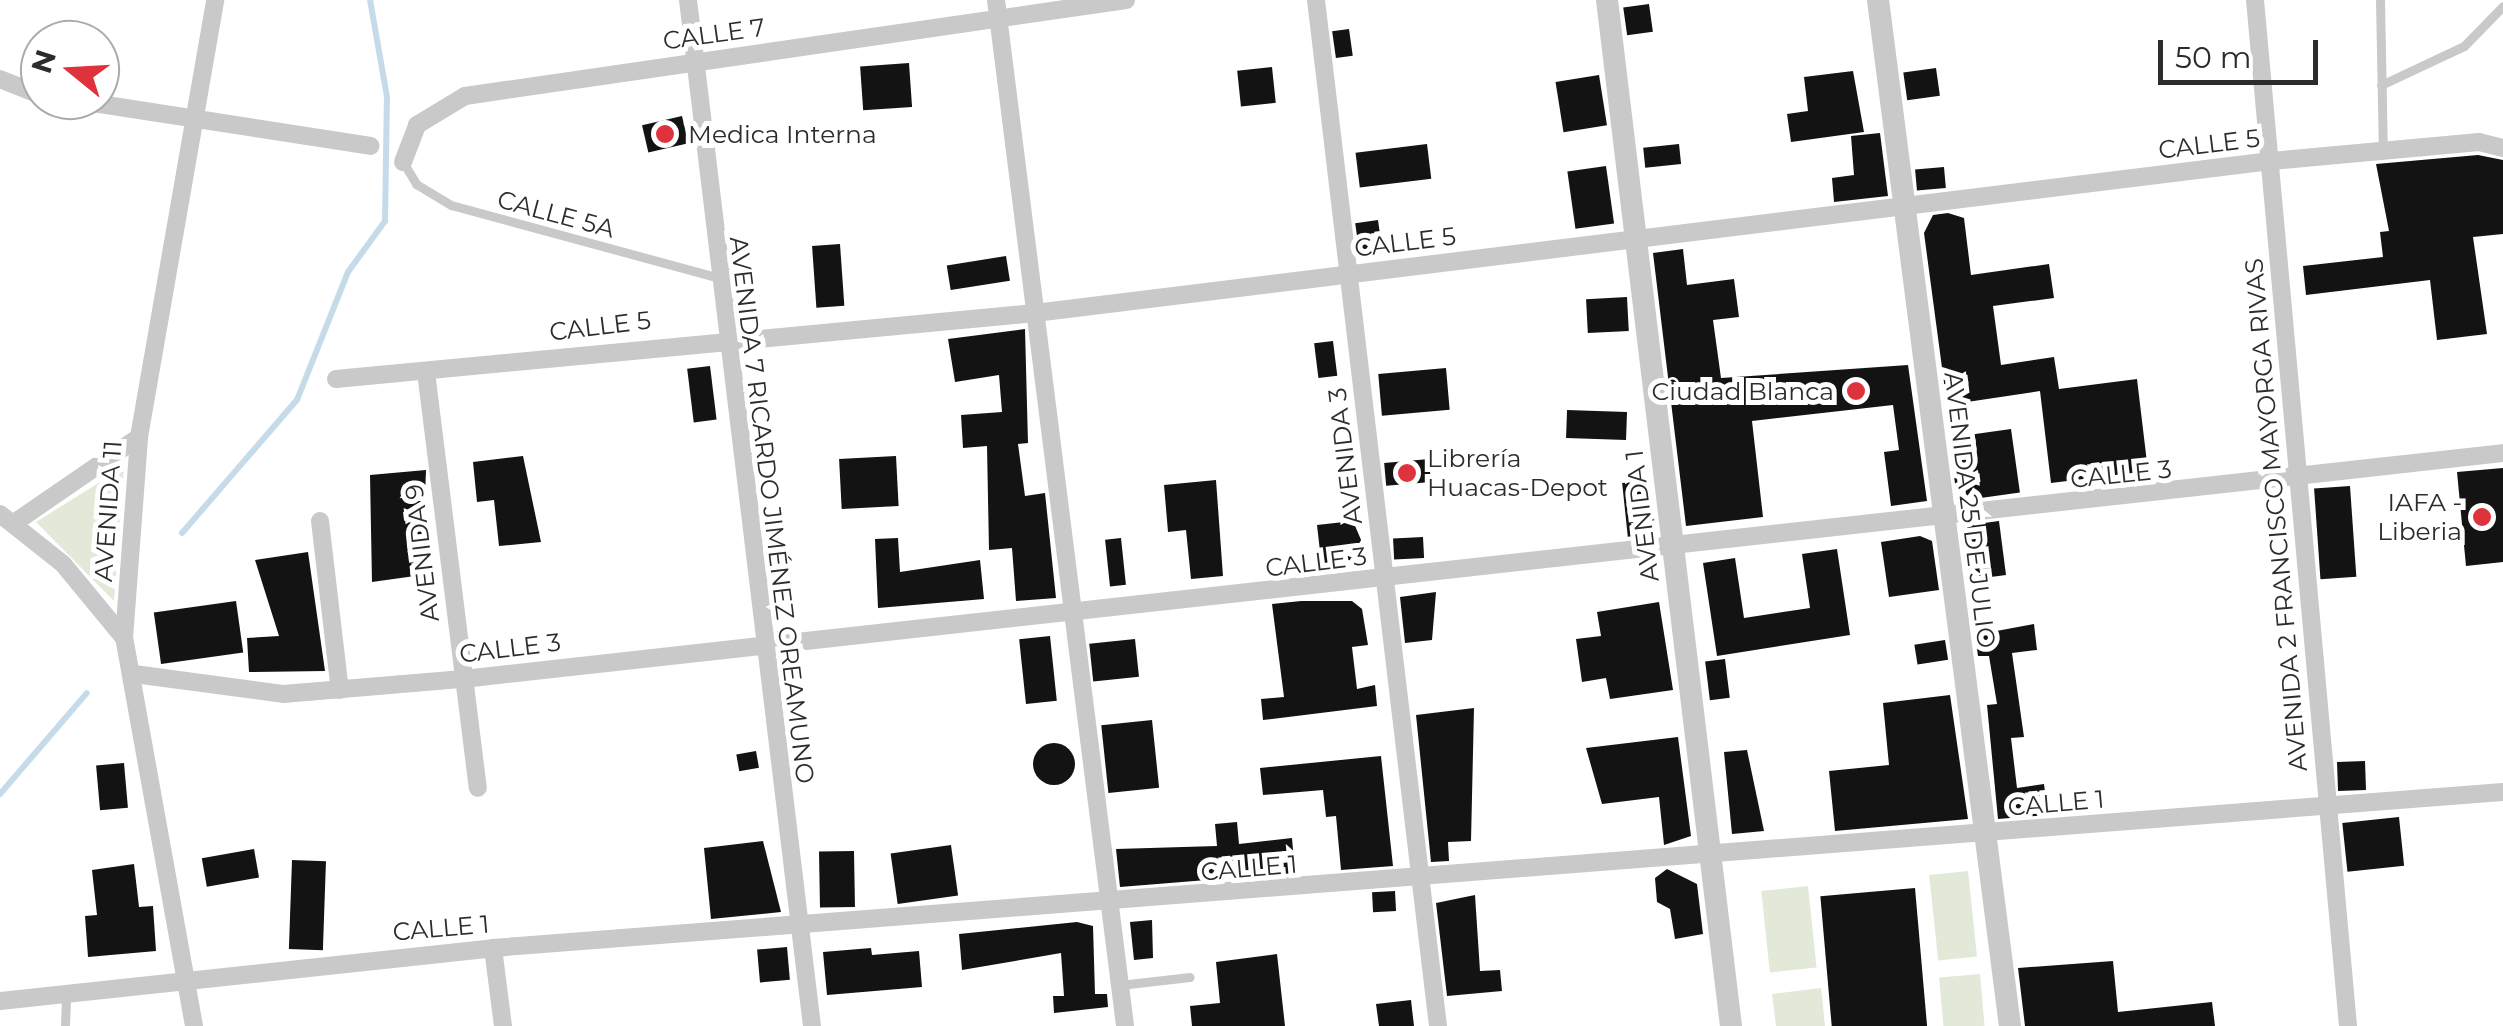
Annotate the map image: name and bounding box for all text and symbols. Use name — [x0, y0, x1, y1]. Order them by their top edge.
street label: CALLE 7 — [661, 12, 767, 56]
north arrow — [20, 20, 120, 120]
scale bar — [2163, 20, 2323, 82]
text: 50 m — [2175, 39, 2252, 76]
text: N — [24, 45, 63, 77]
place label: Medica Interna — [688, 119, 877, 149]
marker: Medica Interna — [652, 121, 678, 147]
street label: CALLE 5 — [2157, 123, 2261, 165]
street label: CALLE 5A — [494, 184, 618, 244]
street label: CALLE 5 — [1353, 221, 1457, 263]
street label: AVENIDA 7 RICARDO JIMÉNEZ OREAMUNO — [724, 235, 820, 785]
street label: AVENIDA 2 FRANCISCO MAYORGA RIVAS — [2239, 257, 2313, 773]
street label: CALLE 5 — [548, 305, 652, 347]
street label: AVENIDA 25 DE JULIO — [1938, 370, 2002, 650]
place label: Ciudad Blanca — [1652, 376, 1834, 406]
marker: Ciudad Blanca — [1843, 378, 1869, 404]
street label: AVENIDA 3 — [1322, 386, 1368, 526]
street label: AVENIDA 11 — [88, 439, 128, 583]
place label: Librería Huacas-Depot — [1427, 444, 1608, 503]
street label: AVENIDA 1 — [1619, 448, 1665, 584]
street label: CALLE 3 — [2069, 454, 2173, 494]
marker: Librería Huacas-Depot — [1396, 462, 1418, 484]
street label: AVENIDA 9 — [399, 482, 445, 624]
place label: IAFA - Liberia — [2377, 488, 2462, 547]
marker: IAFA - Liberia — [2471, 506, 2493, 528]
street label: CALLE 3 — [1264, 541, 1368, 583]
street label: CALLE 3 — [458, 627, 562, 669]
street label: CALLE 1 — [2006, 784, 2106, 822]
street label: CALLE 1 — [1199, 849, 1299, 887]
street label: CALLE 1 — [391, 909, 491, 947]

